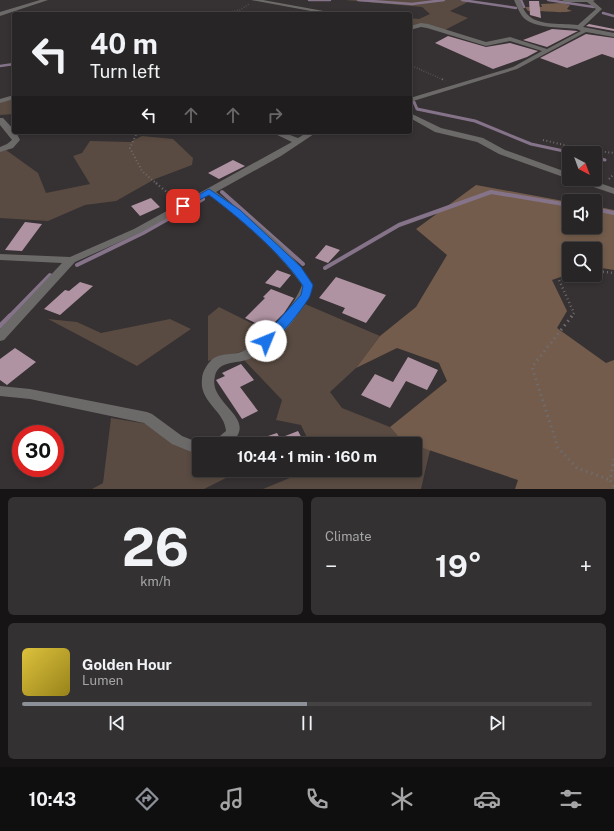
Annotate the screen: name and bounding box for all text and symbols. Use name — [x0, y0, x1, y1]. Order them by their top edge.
text: 40 m — [90, 27, 158, 60]
icon: left — [24, 28, 76, 80]
text: Turn left — [90, 61, 160, 82]
icon: left — [138, 104, 160, 126]
icon: ahead — [180, 104, 202, 126]
icon: ahead — [222, 104, 244, 126]
icon: right — [264, 104, 286, 126]
north arrow — [562, 146, 602, 186]
map controls — [562, 146, 602, 282]
pin — [166, 189, 200, 223]
button: sound — [562, 194, 602, 234]
icon: arrive — [172, 195, 194, 217]
button: search — [562, 242, 602, 282]
position arrow — [245, 320, 287, 362]
speed limit sign: 30 — [12, 425, 64, 477]
text: 10:44 · 1 min · 160 m — [237, 448, 377, 465]
text: 26 — [122, 517, 189, 578]
text: Climate — [325, 529, 372, 544]
text: 19° — [435, 548, 482, 584]
text: − — [325, 553, 337, 579]
text: + — [580, 553, 592, 579]
text: km/h — [140, 574, 171, 589]
text: Golden Hour — [82, 656, 172, 673]
text: Lumen — [82, 673, 123, 688]
icon: previous — [106, 712, 128, 734]
icon: pause — [296, 712, 318, 734]
icon: next — [486, 712, 508, 734]
icon: directions — [133, 785, 161, 813]
icon: music — [218, 785, 246, 813]
icon: phone — [303, 785, 331, 813]
icon: climate — [388, 785, 416, 813]
icon: car — [473, 785, 501, 813]
icon: filters — [557, 785, 585, 813]
text: 10:43 — [28, 789, 76, 810]

